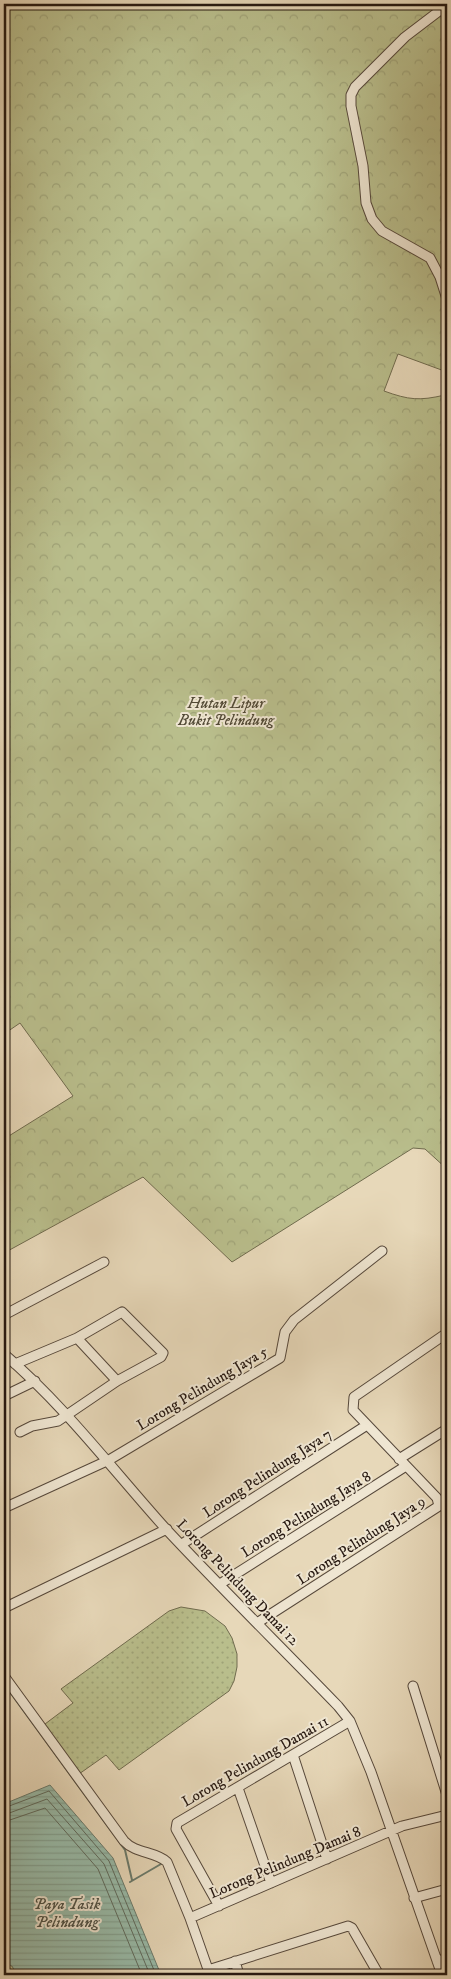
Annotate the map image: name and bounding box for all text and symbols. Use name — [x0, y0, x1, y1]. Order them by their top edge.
park label: Hutan Lipur Bukit Pelindung — [177, 694, 276, 730]
street label: Lorong Pelindung Jaya 5 — [133, 1342, 272, 1435]
street label: Lorong Pelindung Jaya 7 — [199, 1425, 335, 1522]
street label: Lorong Pelindung Jaya 8 — [238, 1467, 375, 1562]
street label: Lorong Pelindung Jaya 9 — [293, 1492, 429, 1589]
street label: Lorong Pelindung Damai 12 — [172, 1515, 303, 1650]
street label: Lorong Pelindung Damai 11 — [178, 1712, 332, 1811]
street label: Lorong Pelindung Damai 8 — [206, 1822, 364, 1903]
water label: Paya Tasik Pelindung — [34, 1894, 101, 1932]

